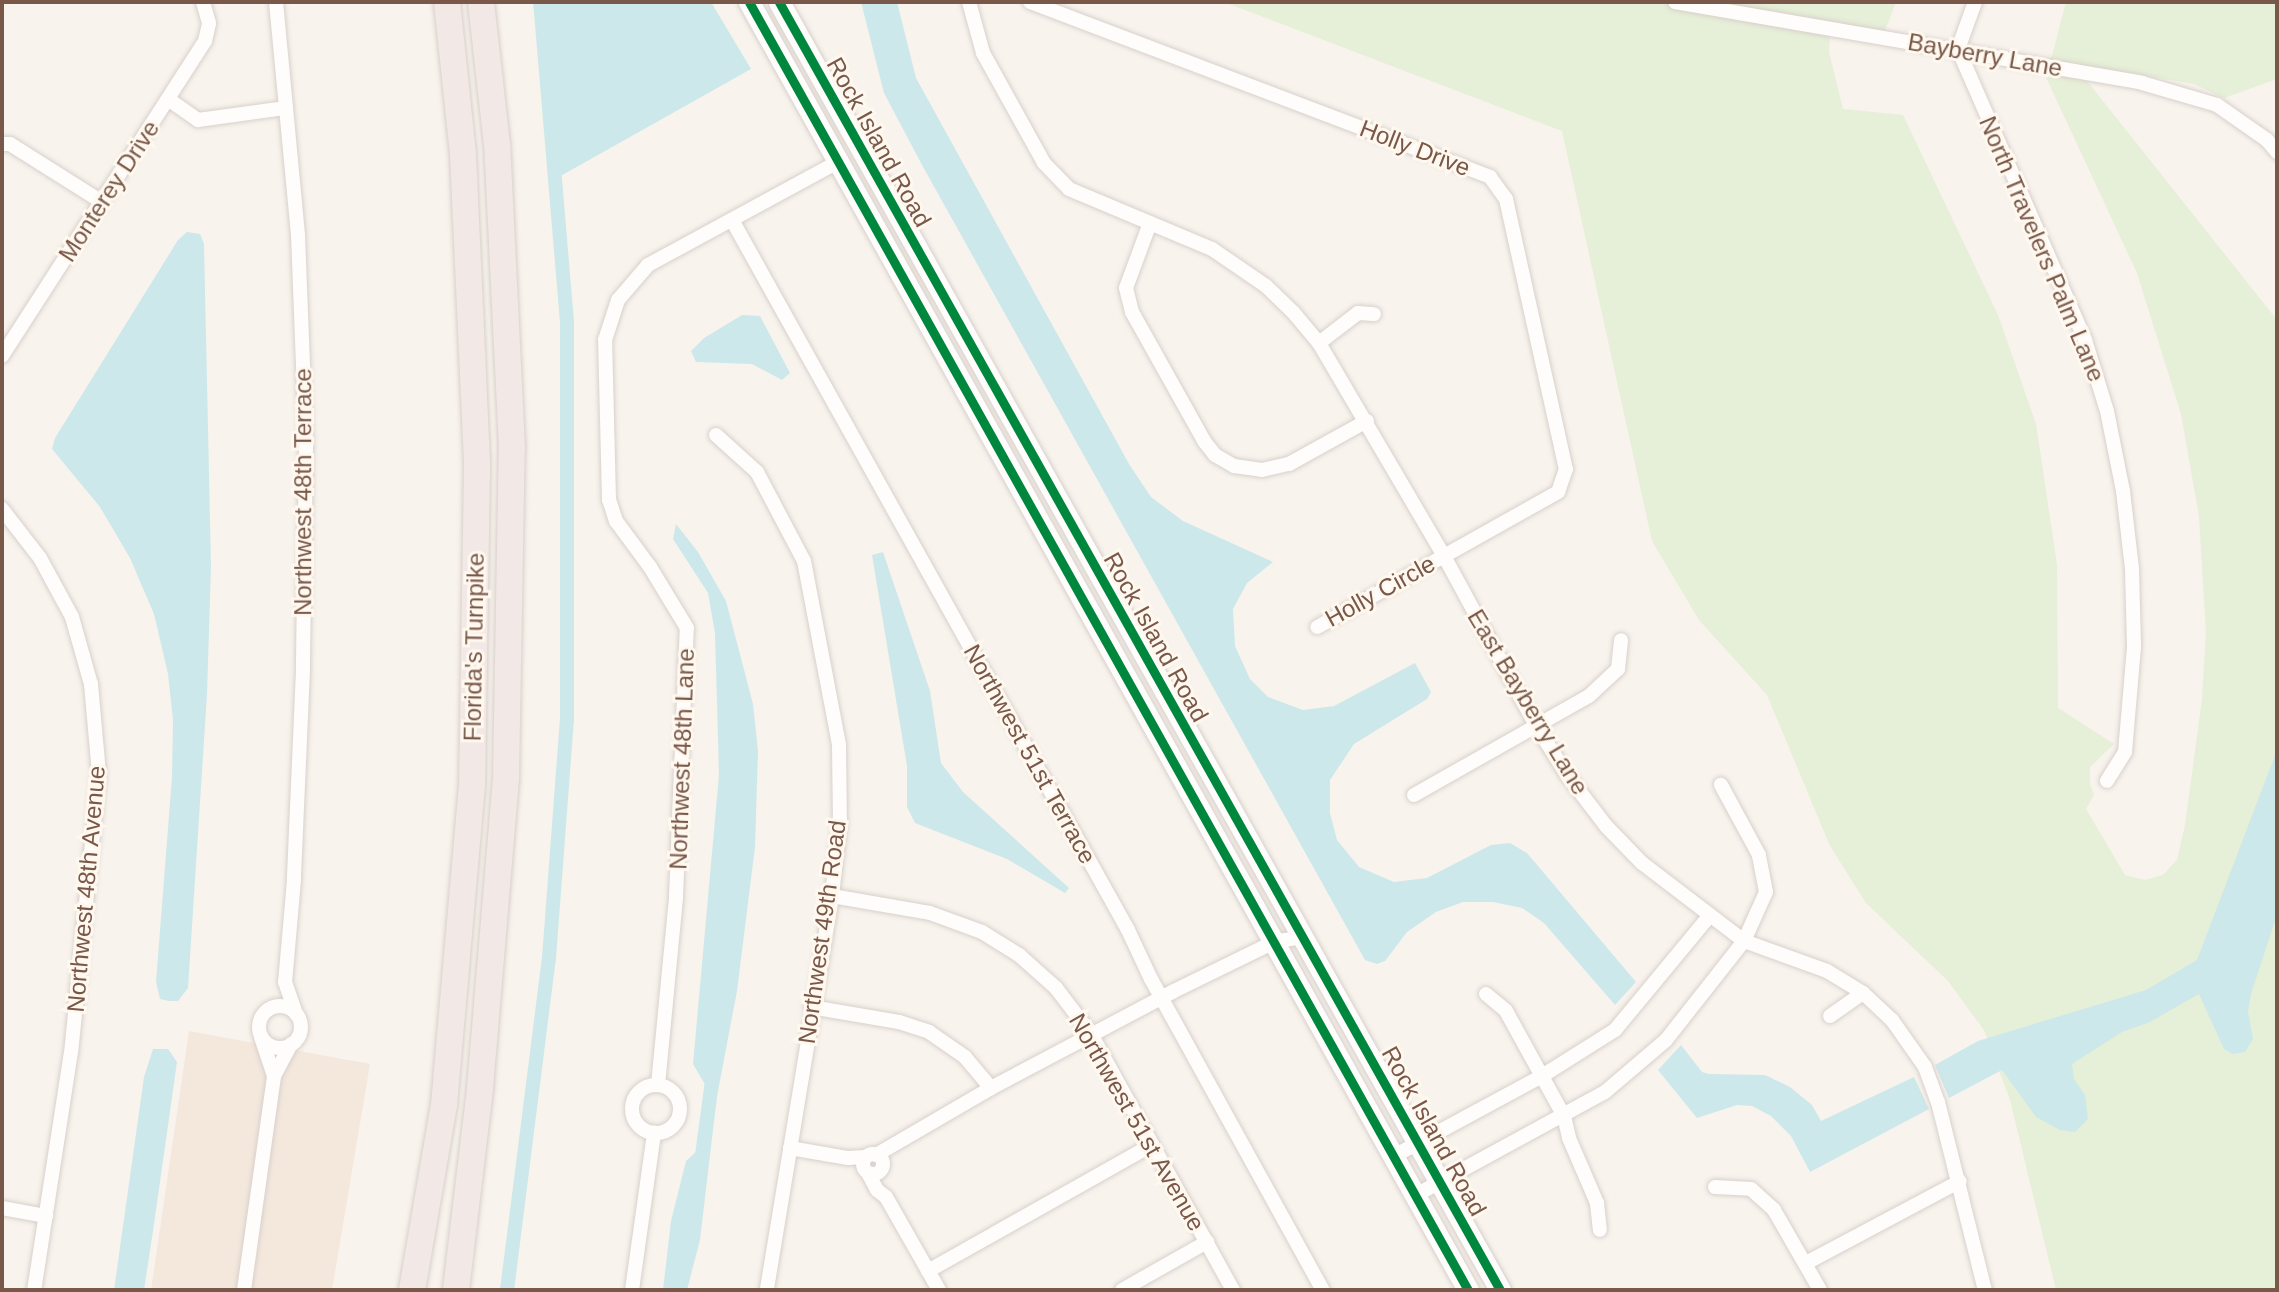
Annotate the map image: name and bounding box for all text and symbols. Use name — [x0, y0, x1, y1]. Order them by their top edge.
street label: Bayberry Lane — [1906, 27, 2064, 83]
street label: Rock Island Road — [820, 52, 938, 232]
street label: North Travelers Palm Lane — [1973, 112, 2111, 386]
street label: Holly Drive — [1356, 114, 1474, 182]
street label: Monterey Drive — [53, 115, 165, 267]
street label: Northwest 48th Terrace — [289, 368, 317, 616]
street label: Rock Island Road — [1097, 547, 1215, 727]
street label: Holly Circle — [1320, 549, 1440, 633]
street label: Florida's Turnpike — [458, 552, 490, 742]
street label: East Bayberry Lane — [1461, 604, 1595, 800]
street label: Northwest 51st Terrace — [958, 639, 1102, 869]
street label: Northwest 48th Lane — [664, 648, 700, 870]
street label: Northwest 48th Avenue — [61, 764, 111, 1014]
street label: Northwest 49th Road — [792, 818, 852, 1046]
street label: Northwest 51st Avenue — [1063, 1008, 1211, 1236]
street label: Rock Island Road — [1375, 1041, 1493, 1221]

